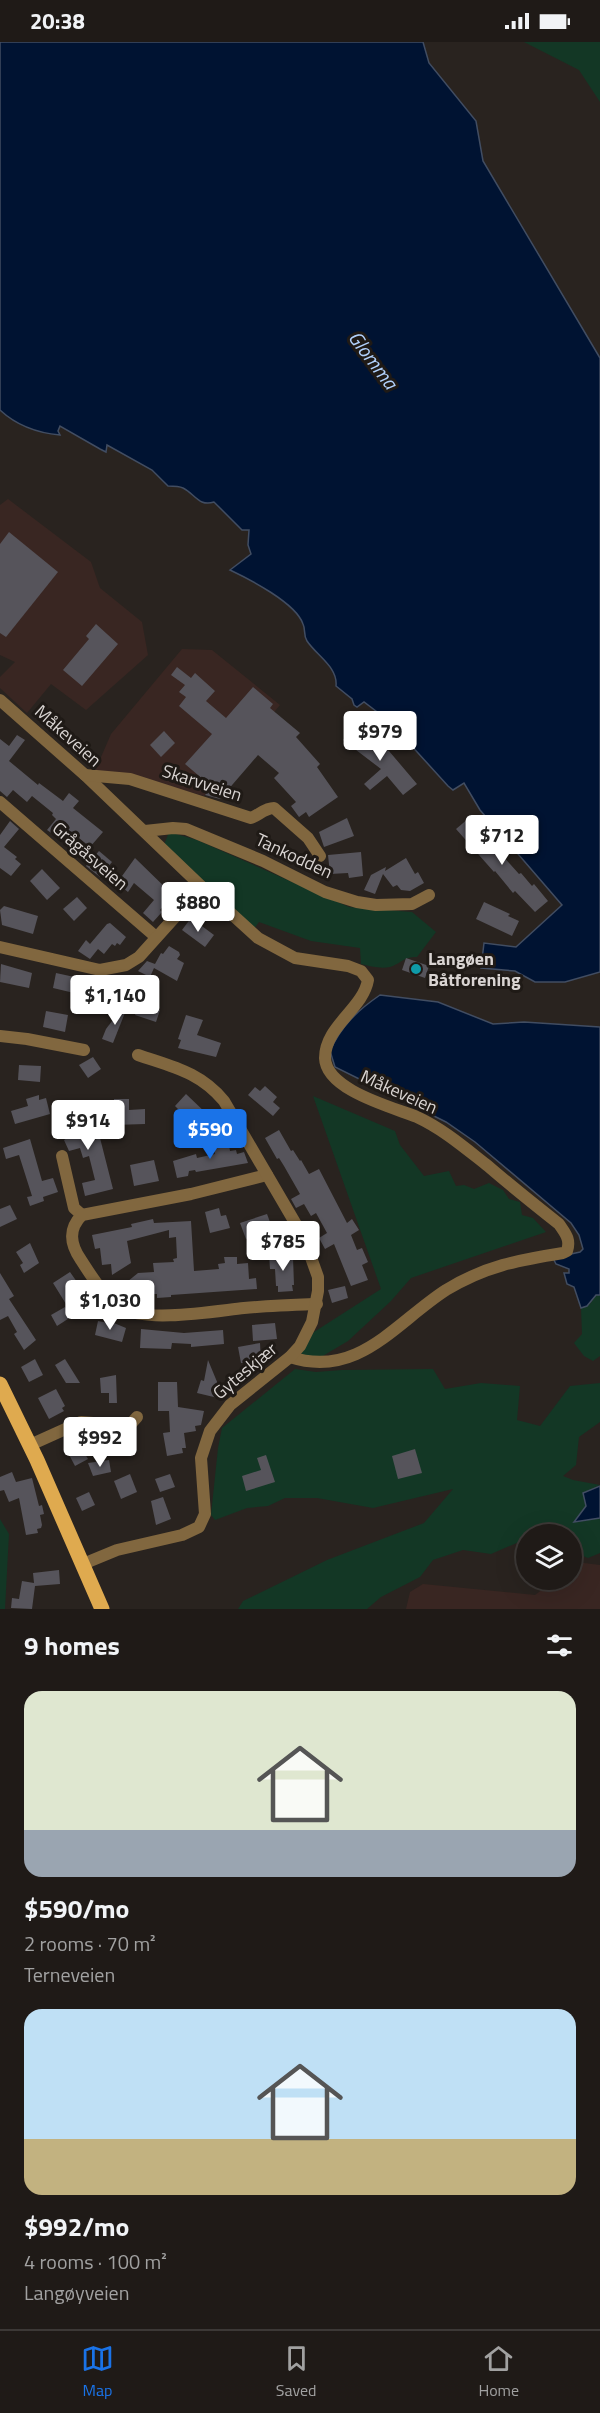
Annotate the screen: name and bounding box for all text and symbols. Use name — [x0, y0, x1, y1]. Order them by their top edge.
text: 20:38 — [30, 4, 85, 38]
water label: Glomma — [341, 324, 406, 396]
street label: Måkeveien — [29, 698, 108, 773]
pin: $979 — [344, 711, 416, 762]
text: $979 — [358, 715, 402, 746]
street label: Skarvveien — [159, 757, 246, 808]
street label: Grågåsveien — [46, 815, 134, 896]
pin: $712 — [466, 815, 538, 866]
text: $712 — [480, 819, 524, 850]
street label: Tankodden — [251, 826, 337, 885]
pin: $880 — [162, 882, 234, 933]
text: $880 — [176, 886, 220, 917]
place label: Langøen Båtforening — [428, 945, 521, 993]
marker: Langøen Båtforening — [409, 962, 423, 976]
pin: $1,140 — [66, 975, 164, 1026]
text: $1,140 — [84, 979, 146, 1010]
street label: Måkeveien — [356, 1063, 442, 1121]
pin: $914 — [52, 1100, 124, 1151]
text: $914 — [66, 1104, 110, 1135]
pin: $590 — [174, 1109, 246, 1160]
text: $590 — [188, 1113, 232, 1144]
pin: $785 — [247, 1221, 319, 1272]
text: $785 — [261, 1225, 305, 1256]
pin: $1,030 — [61, 1280, 159, 1331]
text: $1,030 — [79, 1284, 141, 1315]
street label: Gyteskjær — [207, 1336, 283, 1406]
pin: $992 — [64, 1417, 136, 1468]
text: $992 — [78, 1421, 122, 1452]
map controls — [516, 1524, 582, 1590]
button: layers — [516, 1524, 582, 1590]
text: 9 homes — [24, 1626, 120, 1665]
icon: filters — [543, 1629, 576, 1662]
icon: home — [246, 1730, 354, 1838]
text: $590/mo — [24, 1889, 129, 1928]
text: 2 rooms · 70 m² — [24, 1928, 156, 1959]
text: Terneveien — [24, 1959, 115, 1990]
icon: home — [246, 2048, 354, 2156]
text: $992/mo — [24, 2207, 129, 2246]
text: 4 rooms · 100 m² — [24, 2246, 167, 2277]
text: Langøyveien — [24, 2277, 129, 2308]
tab: Map — [81, 2342, 114, 2402]
tab: Saved — [276, 2342, 317, 2402]
tab: Home — [478, 2342, 519, 2402]

